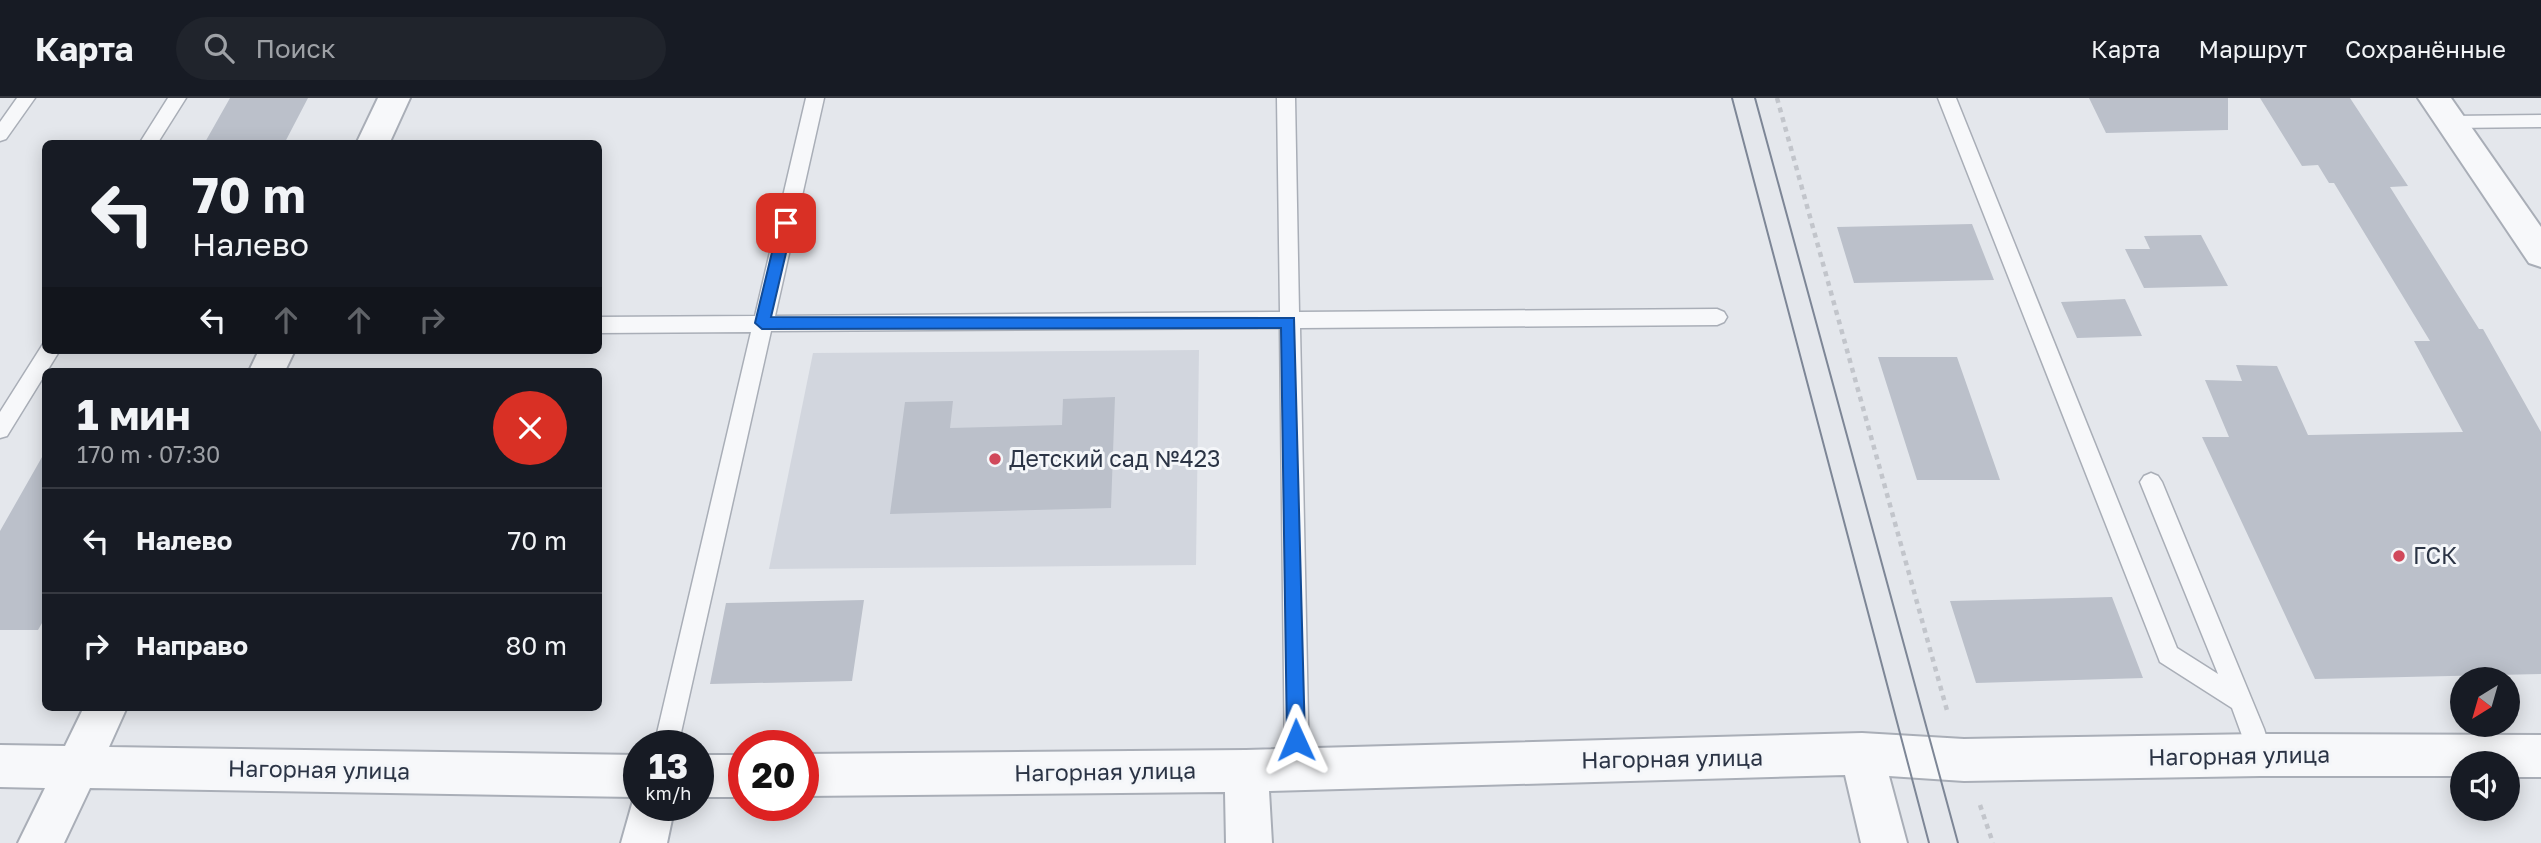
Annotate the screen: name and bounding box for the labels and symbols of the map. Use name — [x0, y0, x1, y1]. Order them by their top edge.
pin — [756, 193, 816, 253]
place label: Детский сад №423 — [1009, 444, 1221, 472]
marker: Детский сад №423 — [987, 451, 1003, 467]
place label: ГСК — [2413, 541, 2457, 569]
marker: ГСК — [2391, 548, 2407, 564]
north arrow — [2450, 667, 2520, 737]
position arrow — [1259, 703, 1333, 777]
speed limit sign: 20 — [728, 730, 819, 821]
street label: Нагорная улица — [2148, 739, 2330, 771]
street label: Нагорная улица — [1581, 742, 1763, 774]
street label: Нагорная улица — [228, 753, 410, 785]
street label: Нагорная улица — [1014, 755, 1196, 787]

